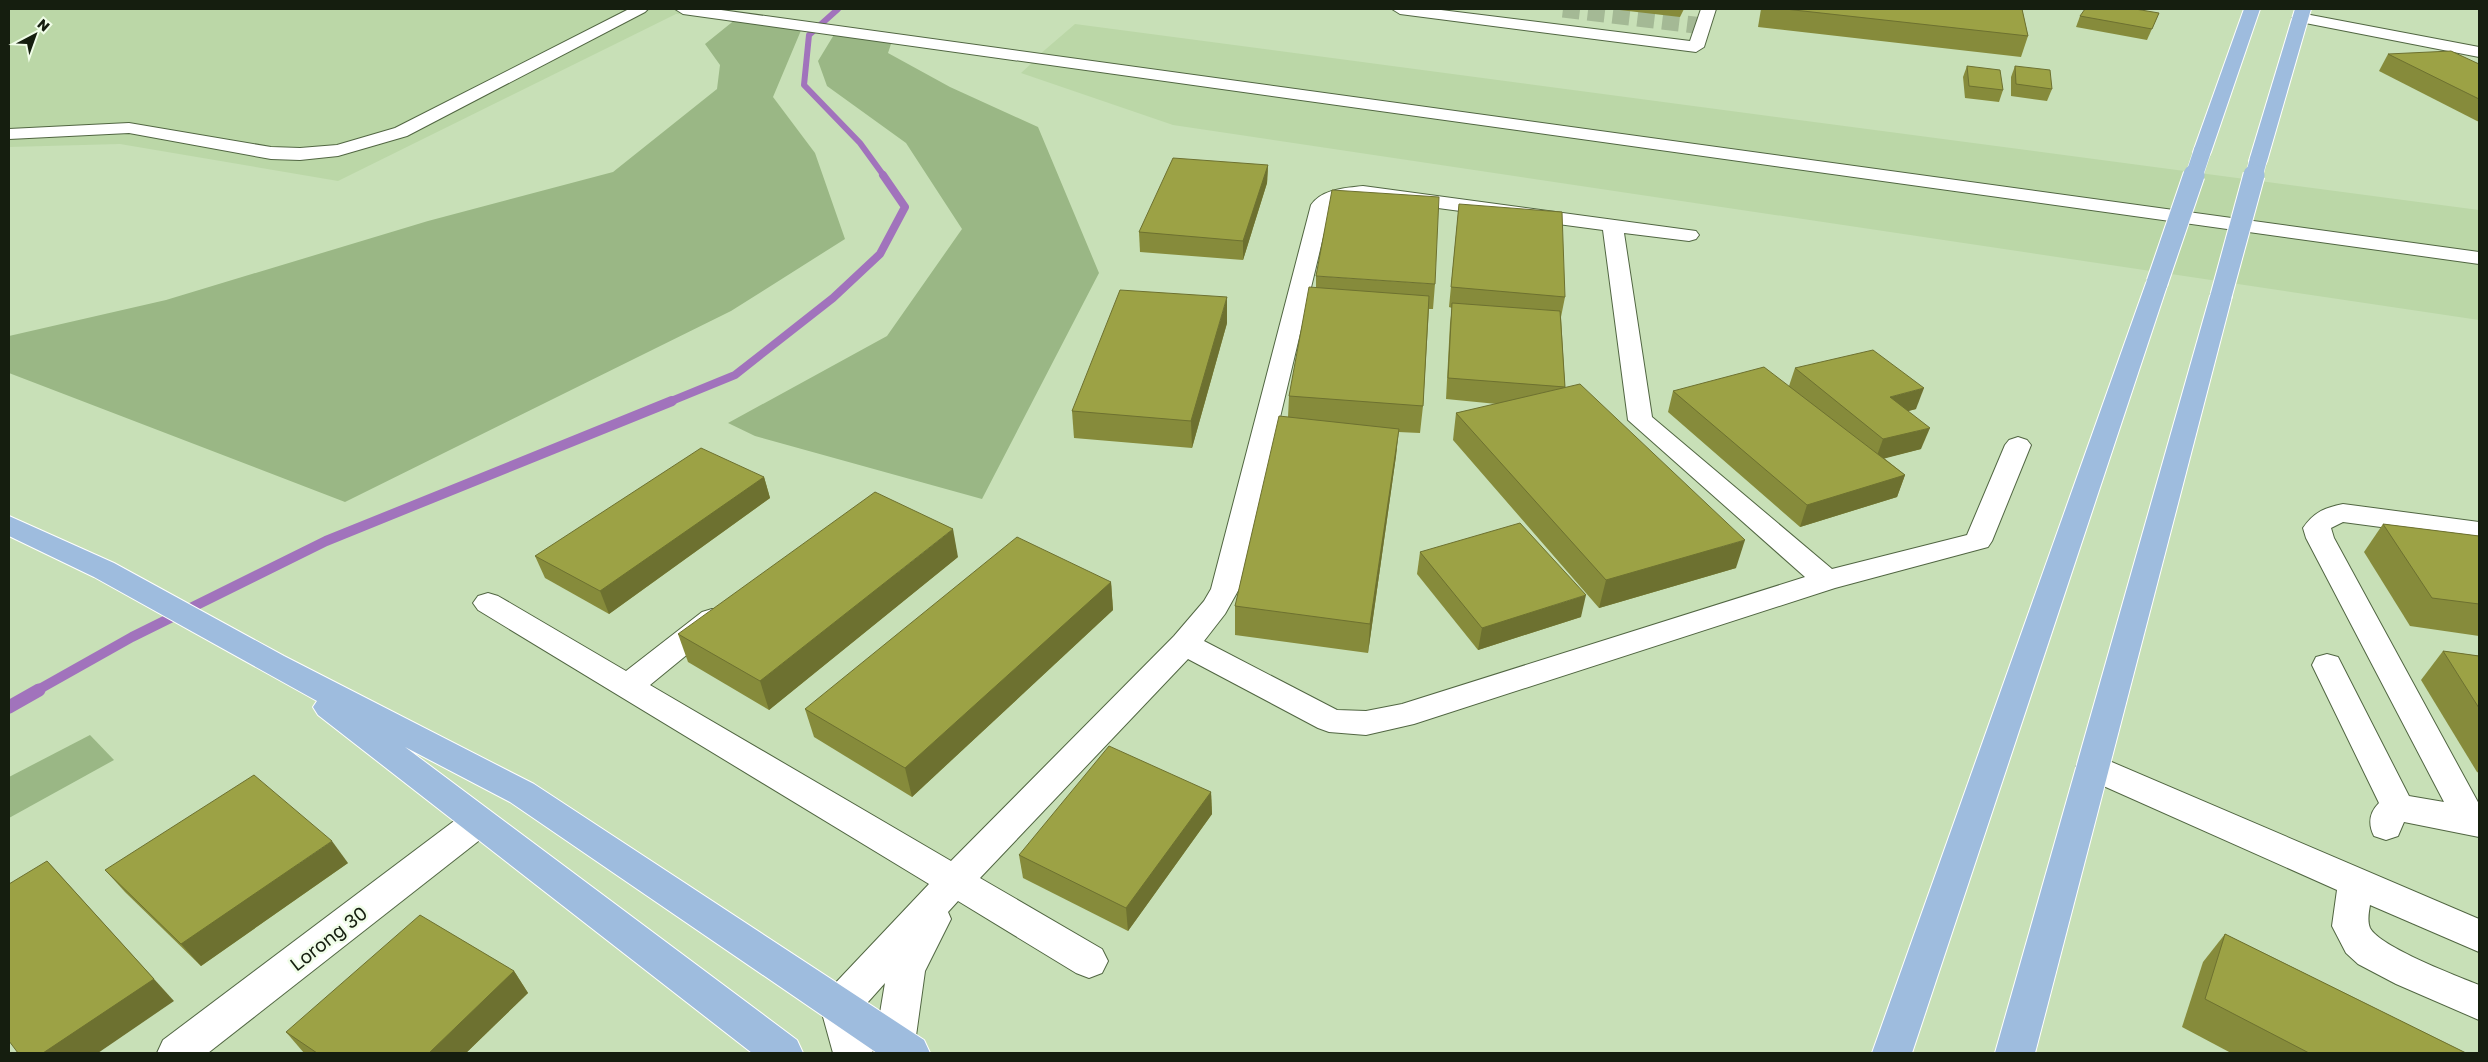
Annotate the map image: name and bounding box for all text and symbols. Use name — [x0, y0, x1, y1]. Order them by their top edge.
north arrow — [10, 10, 60, 60]
text: N — [34, 15, 53, 35]
street label: Lorong 30 — [285, 901, 371, 975]

